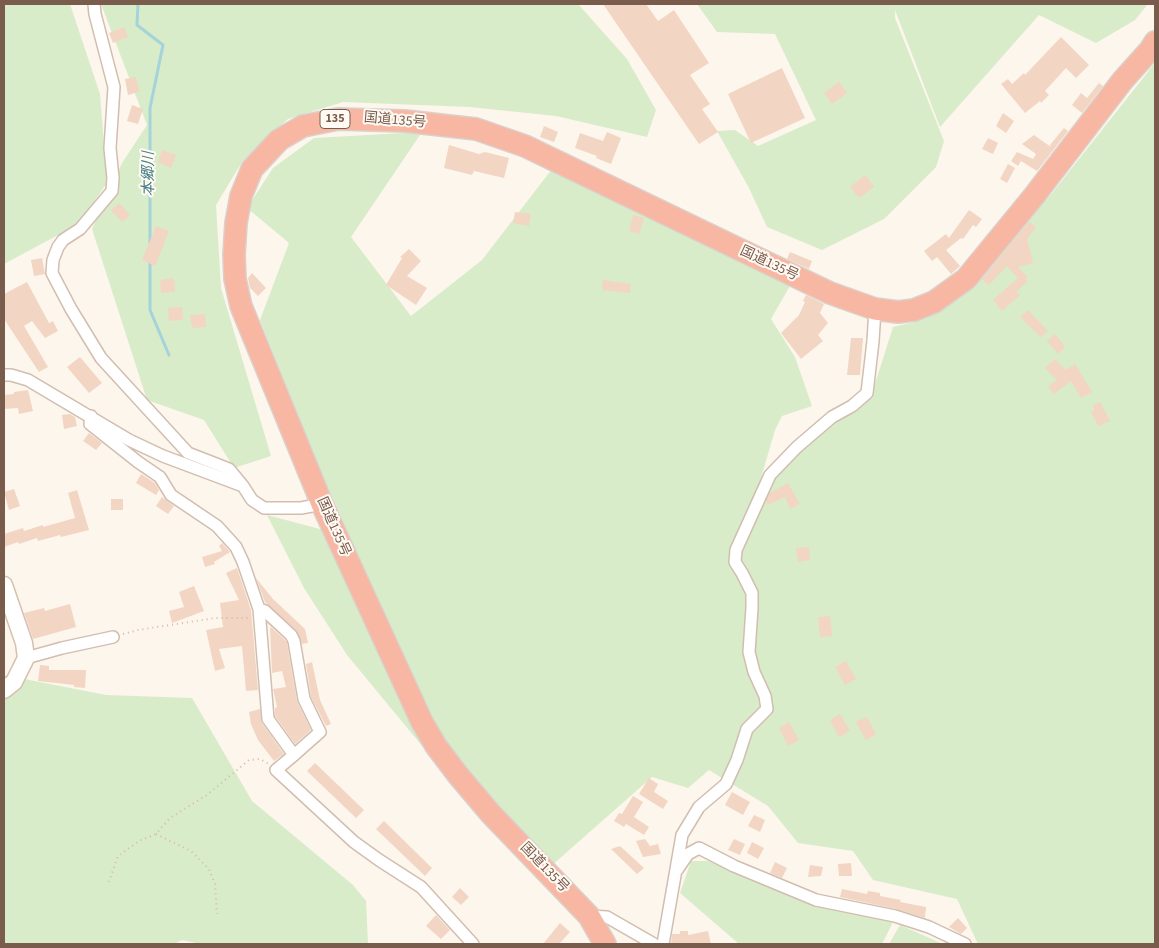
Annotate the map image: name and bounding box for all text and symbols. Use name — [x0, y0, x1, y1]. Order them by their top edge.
road number: 135 — [320, 110, 350, 128]
street label: 国道135号 — [363, 110, 427, 132]
water label: 本郷川 — [141, 152, 159, 196]
street label: 国道135号 — [737, 243, 801, 285]
street label: 国道135号 — [313, 495, 353, 559]
street label: 国道135号 — [516, 840, 572, 896]

